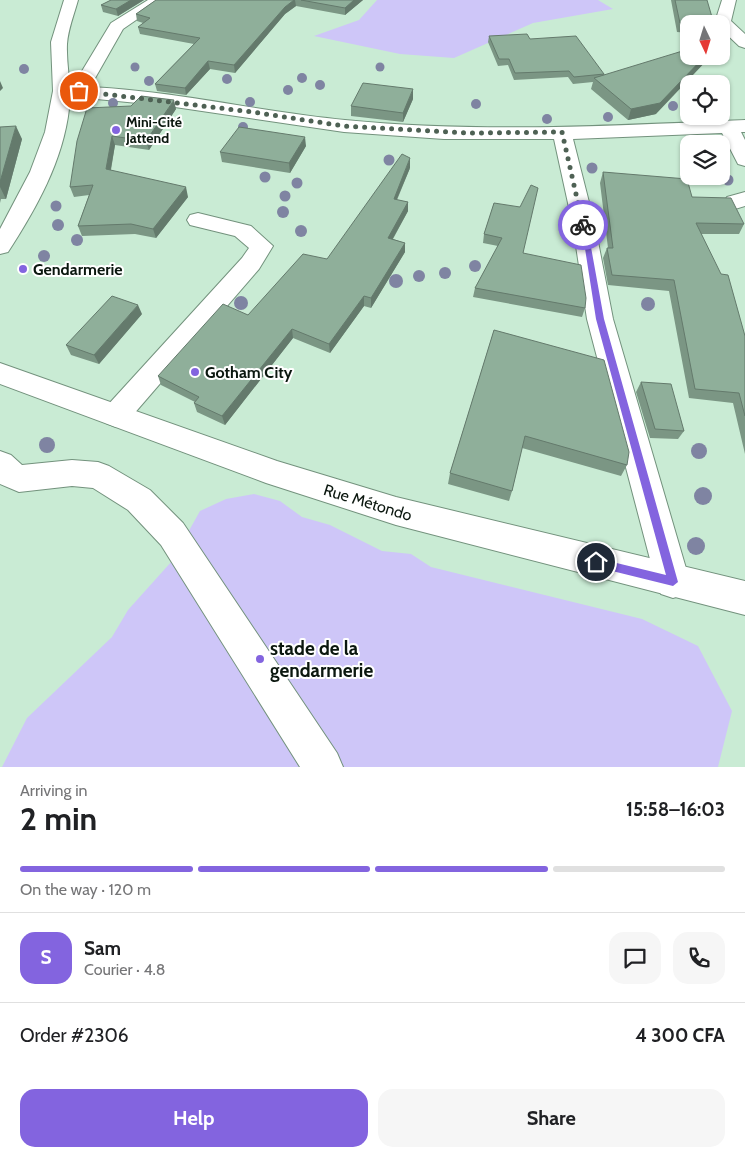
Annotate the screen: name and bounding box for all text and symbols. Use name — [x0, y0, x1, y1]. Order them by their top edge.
north arrow — [680, 15, 730, 65]
map controls — [680, 15, 730, 185]
pin — [58, 70, 100, 112]
button: locate — [680, 75, 730, 125]
icon: bag — [65, 77, 93, 105]
place label: Mini-Cité Jattend — [125, 113, 182, 147]
marker: Mini-Cité Jattend — [110, 124, 122, 136]
button: layers — [680, 135, 730, 185]
courier — [558, 200, 608, 250]
icon: bike — [569, 211, 597, 239]
place label: Gendarmerie — [33, 260, 123, 279]
marker: Gendarmerie — [17, 263, 29, 275]
place label: Gotham City — [205, 363, 293, 382]
marker: Gotham City — [189, 366, 201, 378]
street label: Rue Métondo — [321, 480, 415, 525]
pin — [575, 541, 617, 583]
icon: home — [582, 548, 610, 576]
place label: stade de la gendarmerie — [270, 637, 373, 682]
marker: stade de la gendarmerie — [254, 653, 266, 665]
text: Arriving in — [20, 781, 87, 800]
text: 15:58–16:03 — [626, 798, 725, 821]
text: 2 min — [20, 799, 97, 838]
text: On the way · 120 m — [20, 880, 151, 899]
button: chat — [609, 932, 661, 984]
button: phone — [673, 932, 725, 984]
text: Sam — [84, 937, 121, 960]
text: S — [40, 946, 52, 969]
text: Courier · 4.8 — [84, 960, 166, 979]
text: Order #2306 — [20, 1024, 128, 1047]
text: 4 300 CFA — [635, 1024, 725, 1047]
button: Help — [20, 1089, 368, 1147]
button: Share — [378, 1089, 725, 1147]

